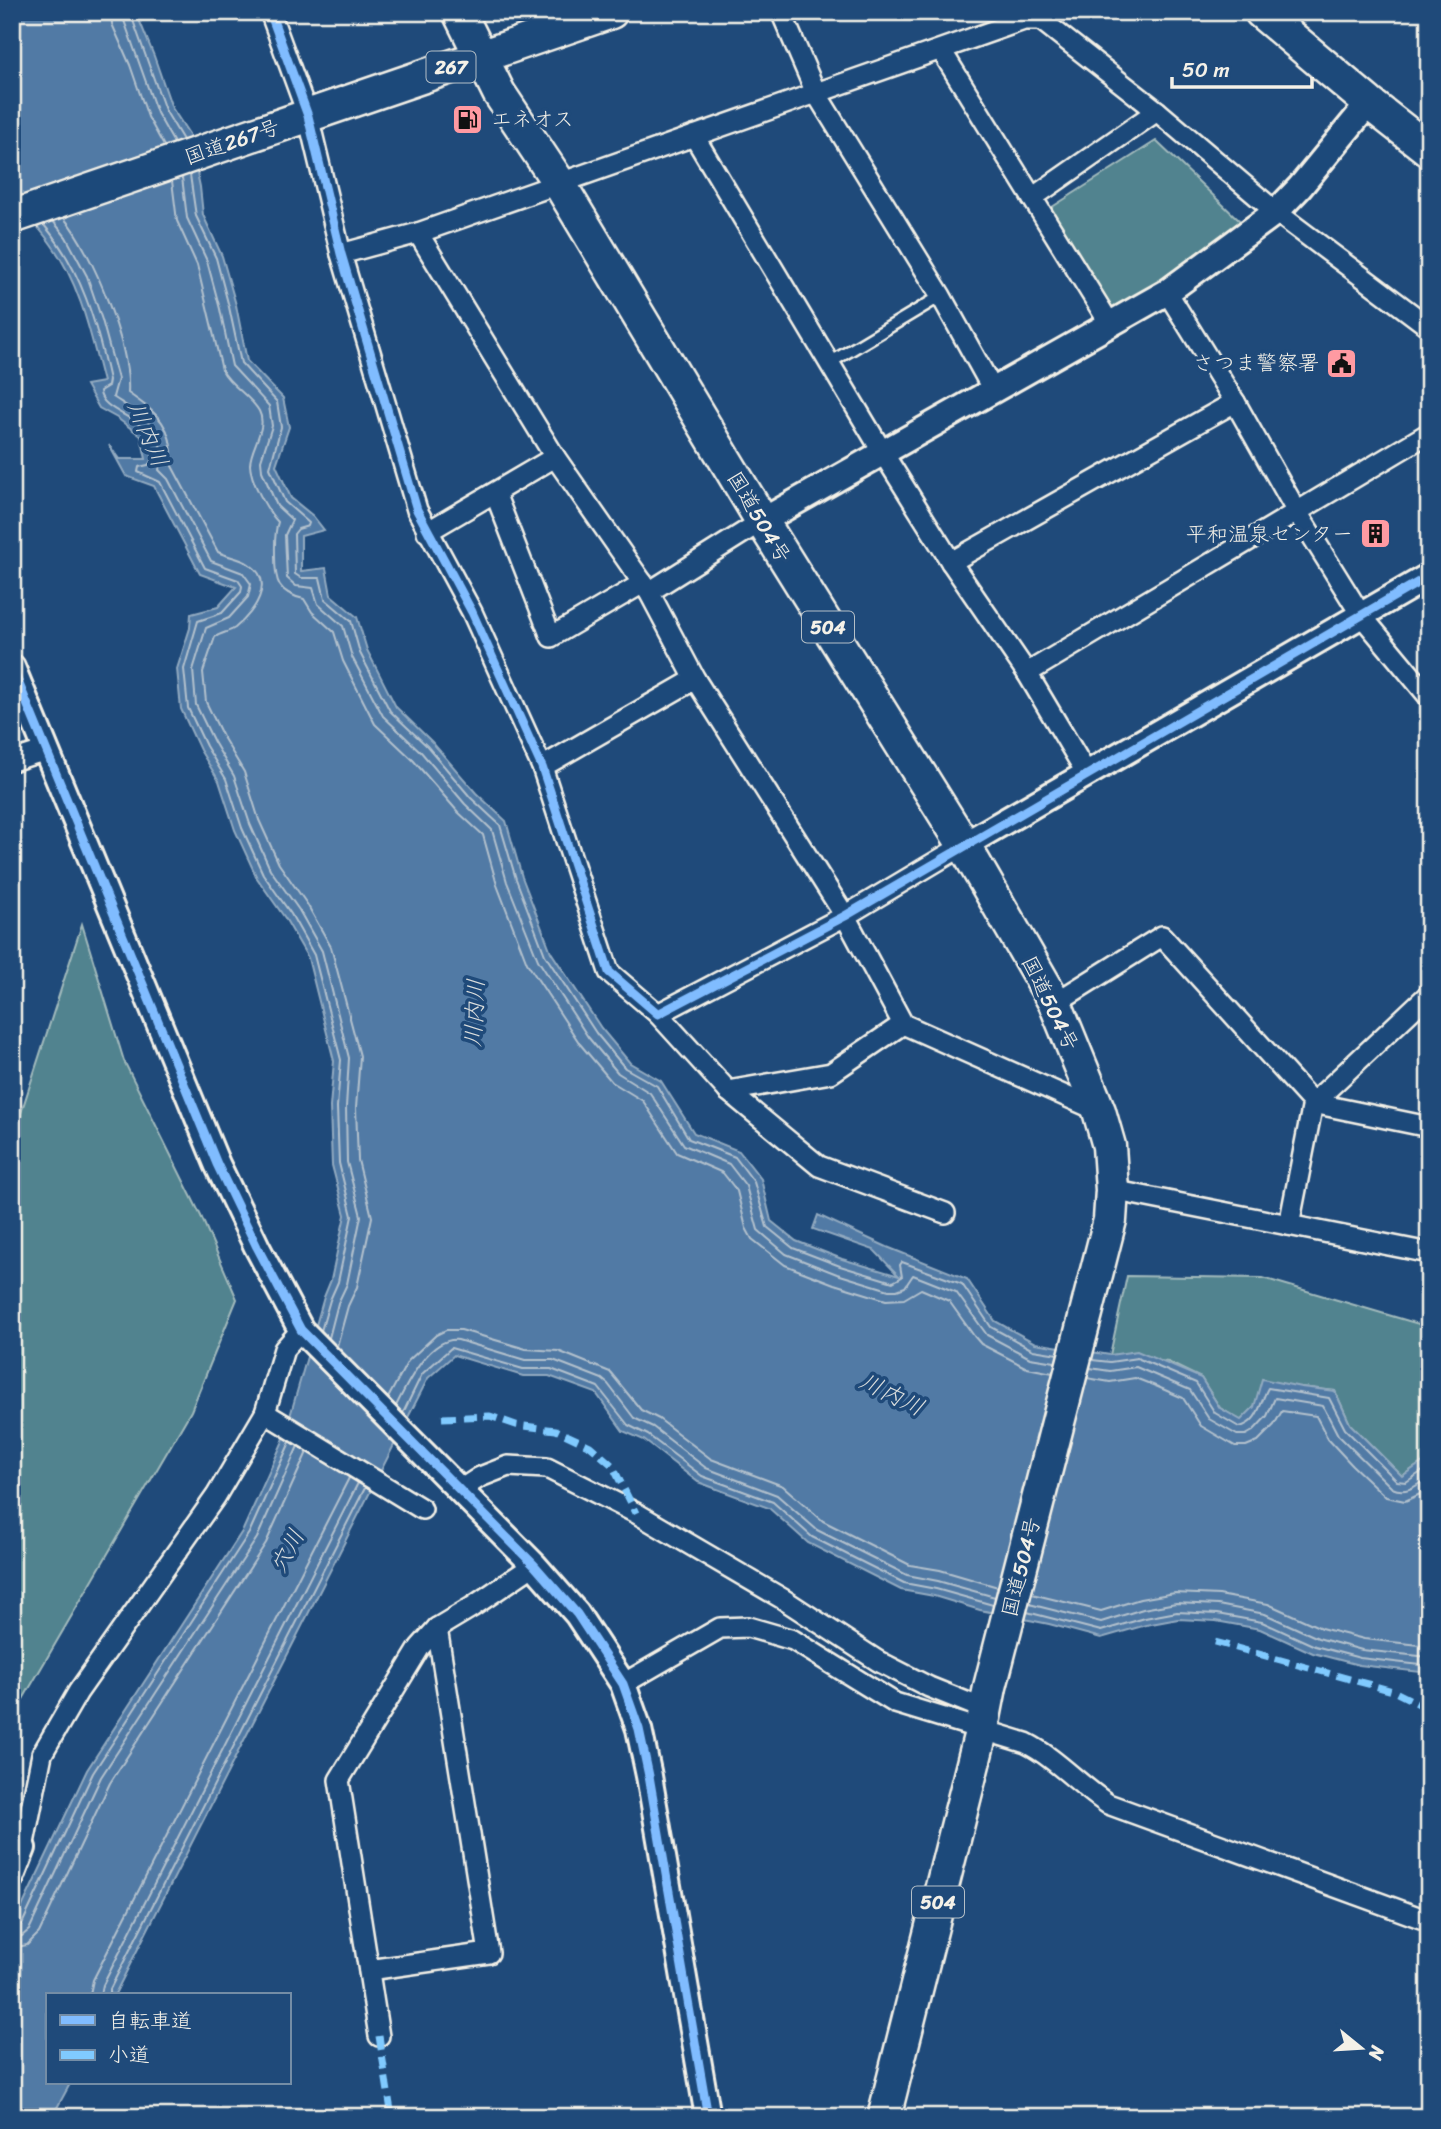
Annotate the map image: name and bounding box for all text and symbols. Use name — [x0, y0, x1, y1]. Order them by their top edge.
scale bar — [1172, 46, 1312, 90]
text: 50 m — [1182, 51, 1230, 89]
road number: 267 — [426, 52, 476, 82]
place label: エネオス — [491, 100, 574, 138]
fuel station icon: エネオス — [451, 102, 485, 136]
street label: 国道267号 — [179, 108, 285, 176]
place label: さつま警察署 — [1193, 344, 1319, 382]
public building icon: さつま警察署 — [1325, 346, 1359, 380]
water label: 川内川 — [115, 394, 180, 474]
street label: 国道504号 — [716, 463, 802, 571]
place label: 平和温泉センター — [1186, 515, 1353, 553]
building icon: 平和温泉センター — [1359, 517, 1393, 551]
road number: 504 — [802, 612, 854, 642]
street label: 国道504号 — [1011, 949, 1089, 1057]
water label: 川内川 — [452, 978, 497, 1049]
water label: 川内川 — [852, 1361, 932, 1428]
street label: 国道504号 — [990, 1513, 1052, 1621]
water label: 穴川 — [259, 1521, 316, 1581]
road number: 504 — [912, 1886, 964, 1918]
legend — [46, 1993, 290, 2084]
text: 自転車道 — [108, 2002, 192, 2040]
north arrow — [1326, 2014, 1396, 2084]
text: 小道 — [108, 2036, 150, 2074]
text: N — [1359, 2041, 1395, 2065]

